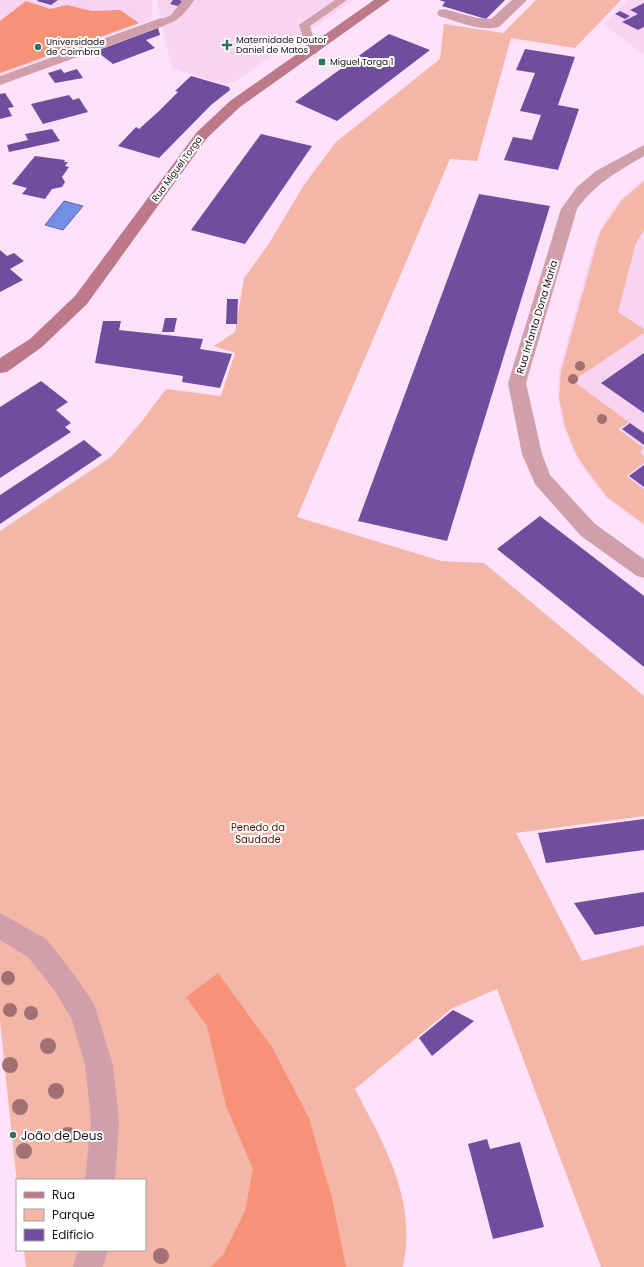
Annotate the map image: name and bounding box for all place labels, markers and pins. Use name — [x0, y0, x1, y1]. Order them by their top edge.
place label: Maternidade Doutor Daniel de Matos — [236, 34, 327, 56]
place label: Universidade de Coimbra — [46, 36, 105, 58]
marker: Maternidade Doutor Daniel de Matos — [221, 39, 233, 51]
marker: Universidade de Coimbra — [33, 42, 43, 52]
place label: Miguel Torga 1 — [330, 56, 394, 68]
marker: Miguel Torga 1 — [317, 57, 327, 67]
place label: João de Deus — [21, 1127, 103, 1144]
marker: João de Deus — [8, 1130, 18, 1140]

